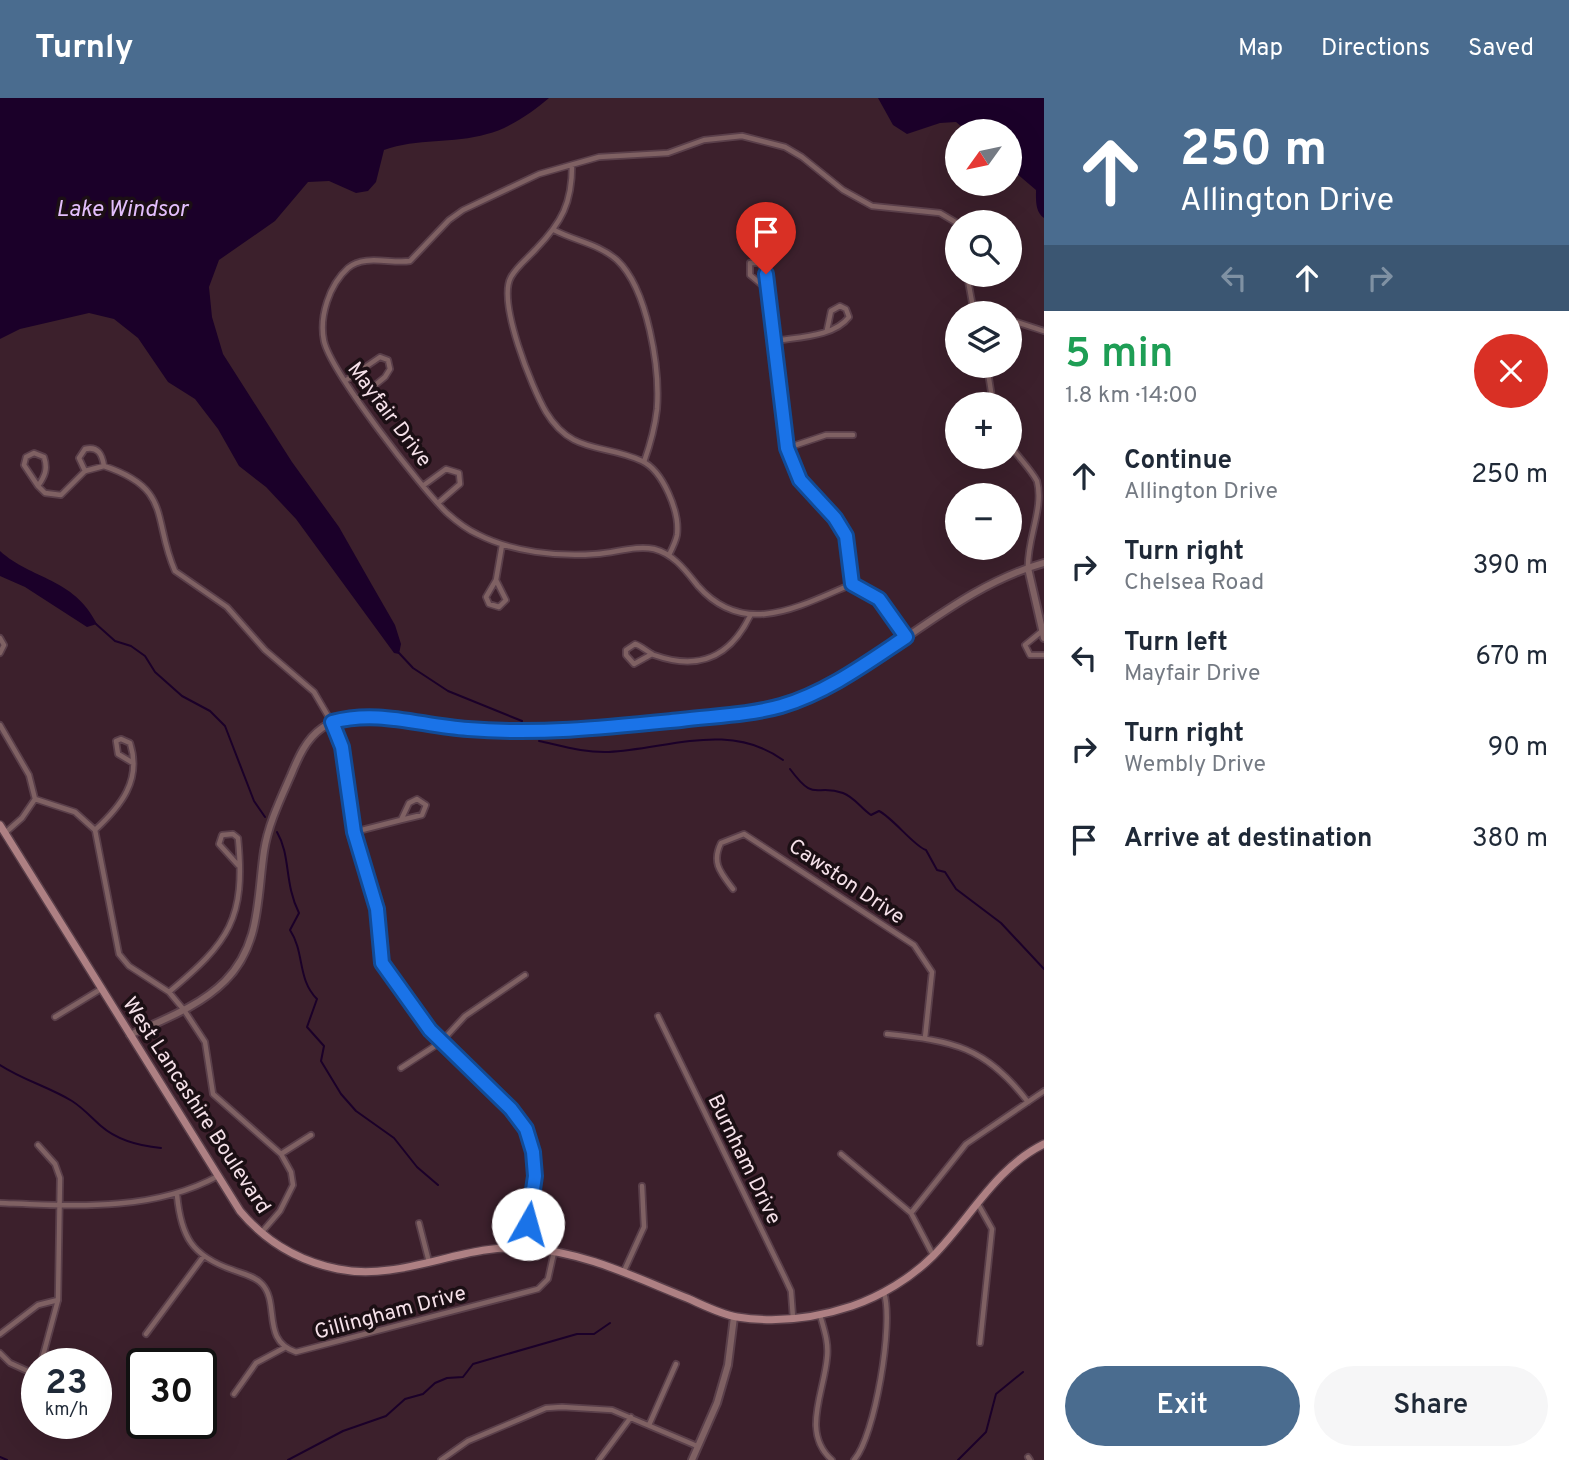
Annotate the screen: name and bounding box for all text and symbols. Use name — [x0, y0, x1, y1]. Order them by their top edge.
text: Turnly — [35, 28, 133, 70]
text: Map — [1238, 34, 1283, 64]
text: Directions — [1321, 34, 1430, 64]
text: Saved — [1468, 34, 1534, 64]
north arrow — [945, 119, 1022, 196]
map controls — [945, 119, 1022, 560]
text: 250 m — [1180, 121, 1327, 183]
icon: ahead — [1065, 126, 1156, 217]
text: Allington Drive — [1180, 182, 1394, 222]
water label: Lake Windsor — [56, 196, 190, 225]
pin — [736, 202, 796, 274]
button: search — [945, 210, 1022, 287]
icon: arrive — [747, 213, 785, 251]
icon: left — [1215, 259, 1253, 297]
icon: ahead — [1288, 259, 1326, 297]
icon: right — [1361, 259, 1399, 297]
button: layers — [945, 301, 1022, 378]
text: 5 min — [1065, 329, 1173, 382]
button: close — [1474, 334, 1548, 408]
street label: Mayfair Drive — [341, 357, 437, 473]
text: 1.8 km · 14:00 — [1065, 382, 1198, 411]
button: + — [945, 392, 1022, 469]
text: Continue — [1124, 445, 1232, 478]
icon: ahead — [1065, 457, 1103, 495]
text: 250 m — [1471, 459, 1548, 492]
text: Allington Drive — [1124, 478, 1278, 507]
button: − — [945, 483, 1022, 560]
text: Turn right — [1124, 536, 1244, 569]
icon: right — [1065, 548, 1103, 586]
text: 390 m — [1473, 550, 1548, 583]
text: Chelsea Road — [1124, 569, 1264, 598]
text: Turn left — [1124, 627, 1228, 660]
icon: left — [1065, 639, 1103, 677]
text: 670 m — [1475, 641, 1548, 674]
text: Mayfair Drive — [1124, 660, 1260, 689]
text: Turn right — [1124, 718, 1244, 751]
icon: right — [1065, 730, 1103, 768]
text: 90 m — [1488, 732, 1548, 765]
text: Wembly Drive — [1124, 751, 1266, 780]
icon: arrive — [1065, 821, 1103, 859]
text: Arrive at destination — [1124, 823, 1372, 856]
text: 380 m — [1472, 823, 1548, 856]
street label: Cawston Drive — [783, 833, 910, 931]
street label: West Lancashire Boulevard — [115, 992, 276, 1219]
street label: Burnham Drive — [701, 1090, 787, 1229]
position arrow — [491, 1187, 565, 1261]
street label: Gillingham Drive — [312, 1280, 469, 1347]
speed limit sign: 30 — [126, 1348, 217, 1439]
text: 23 — [45, 1362, 88, 1406]
button: Exit — [1065, 1366, 1300, 1446]
button: Share — [1314, 1366, 1548, 1446]
text: km/h — [45, 1399, 88, 1422]

